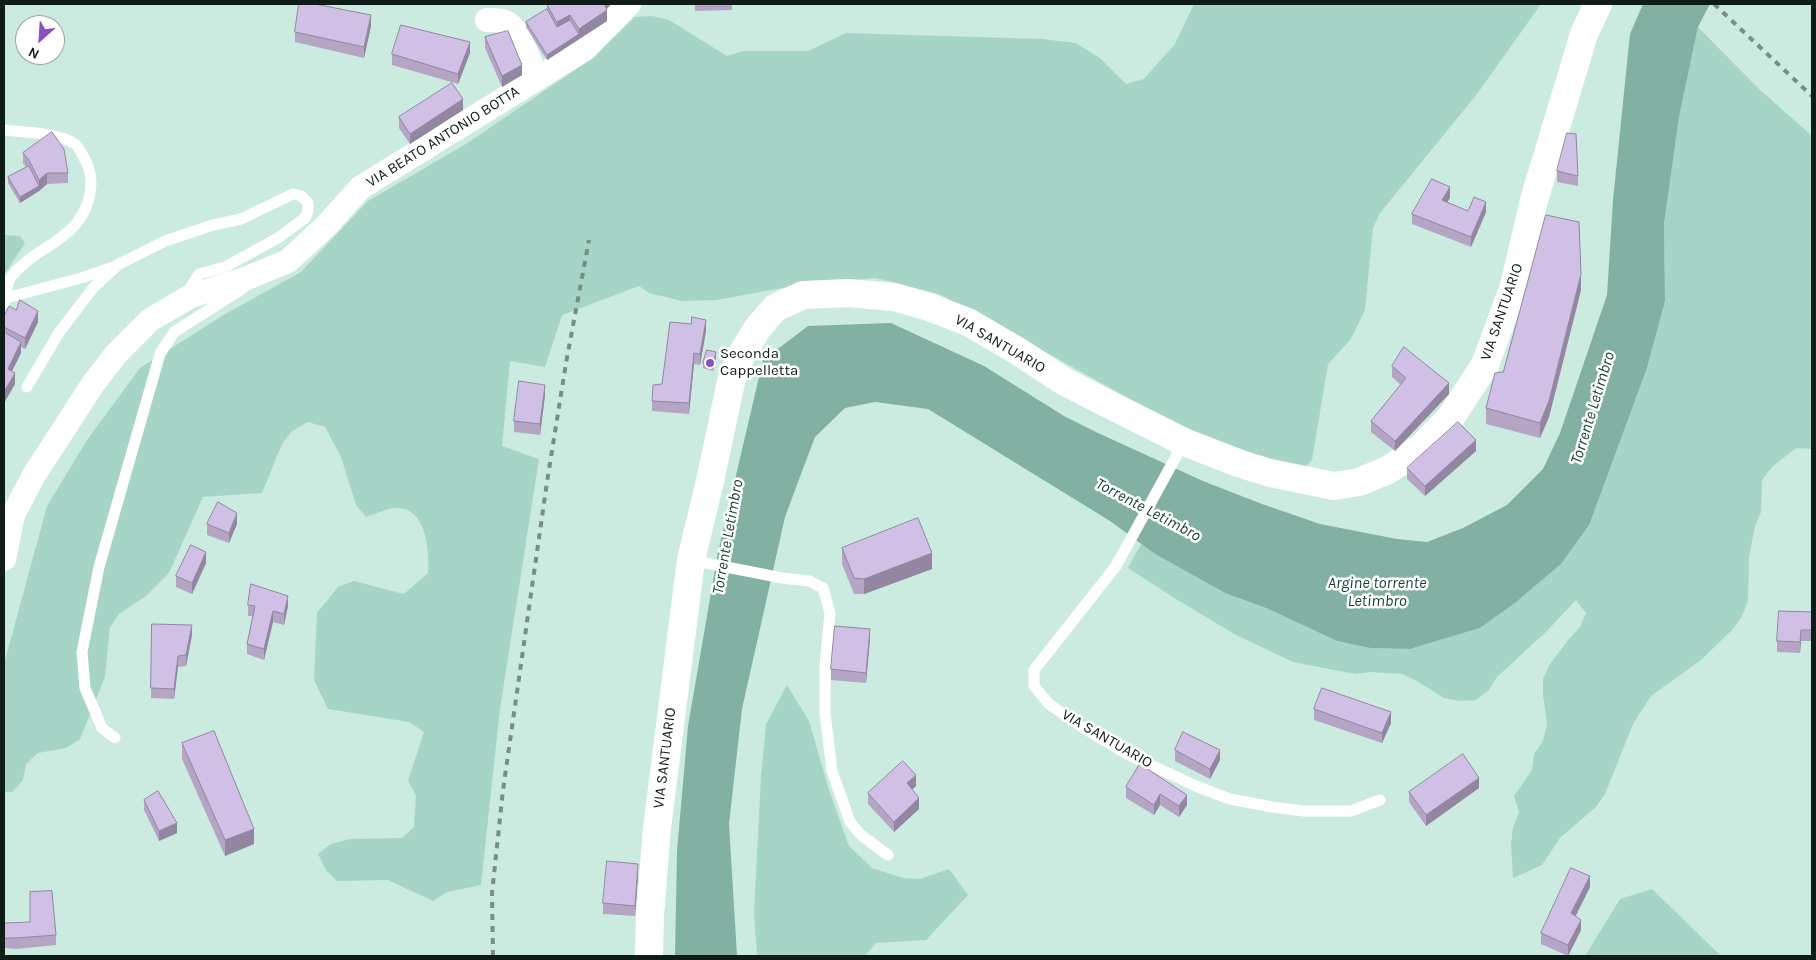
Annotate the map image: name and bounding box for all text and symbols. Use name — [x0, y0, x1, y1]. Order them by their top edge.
north arrow — [15, 15, 65, 65]
text: N — [25, 43, 42, 63]
street label: VIA BEATO ANTONIO BOTTA — [363, 82, 523, 192]
street label: VIA SANTUARIO — [1477, 261, 1527, 363]
street label: VIA SANTUARIO — [951, 311, 1049, 377]
place label: Seconda Cappelletta — [720, 345, 798, 380]
water label: Torrente Letimbro — [1567, 350, 1619, 466]
marker: Seconda Cappelletta — [704, 357, 716, 369]
water label: Torrente Letimbro — [1092, 474, 1204, 546]
water label: Torrente Letimbro — [708, 478, 748, 596]
water label: Argine torrente Letimbro — [1328, 573, 1426, 611]
street label: VIA SANTUARIO — [650, 706, 680, 810]
street label: VIA SANTUARIO — [1058, 706, 1156, 772]

